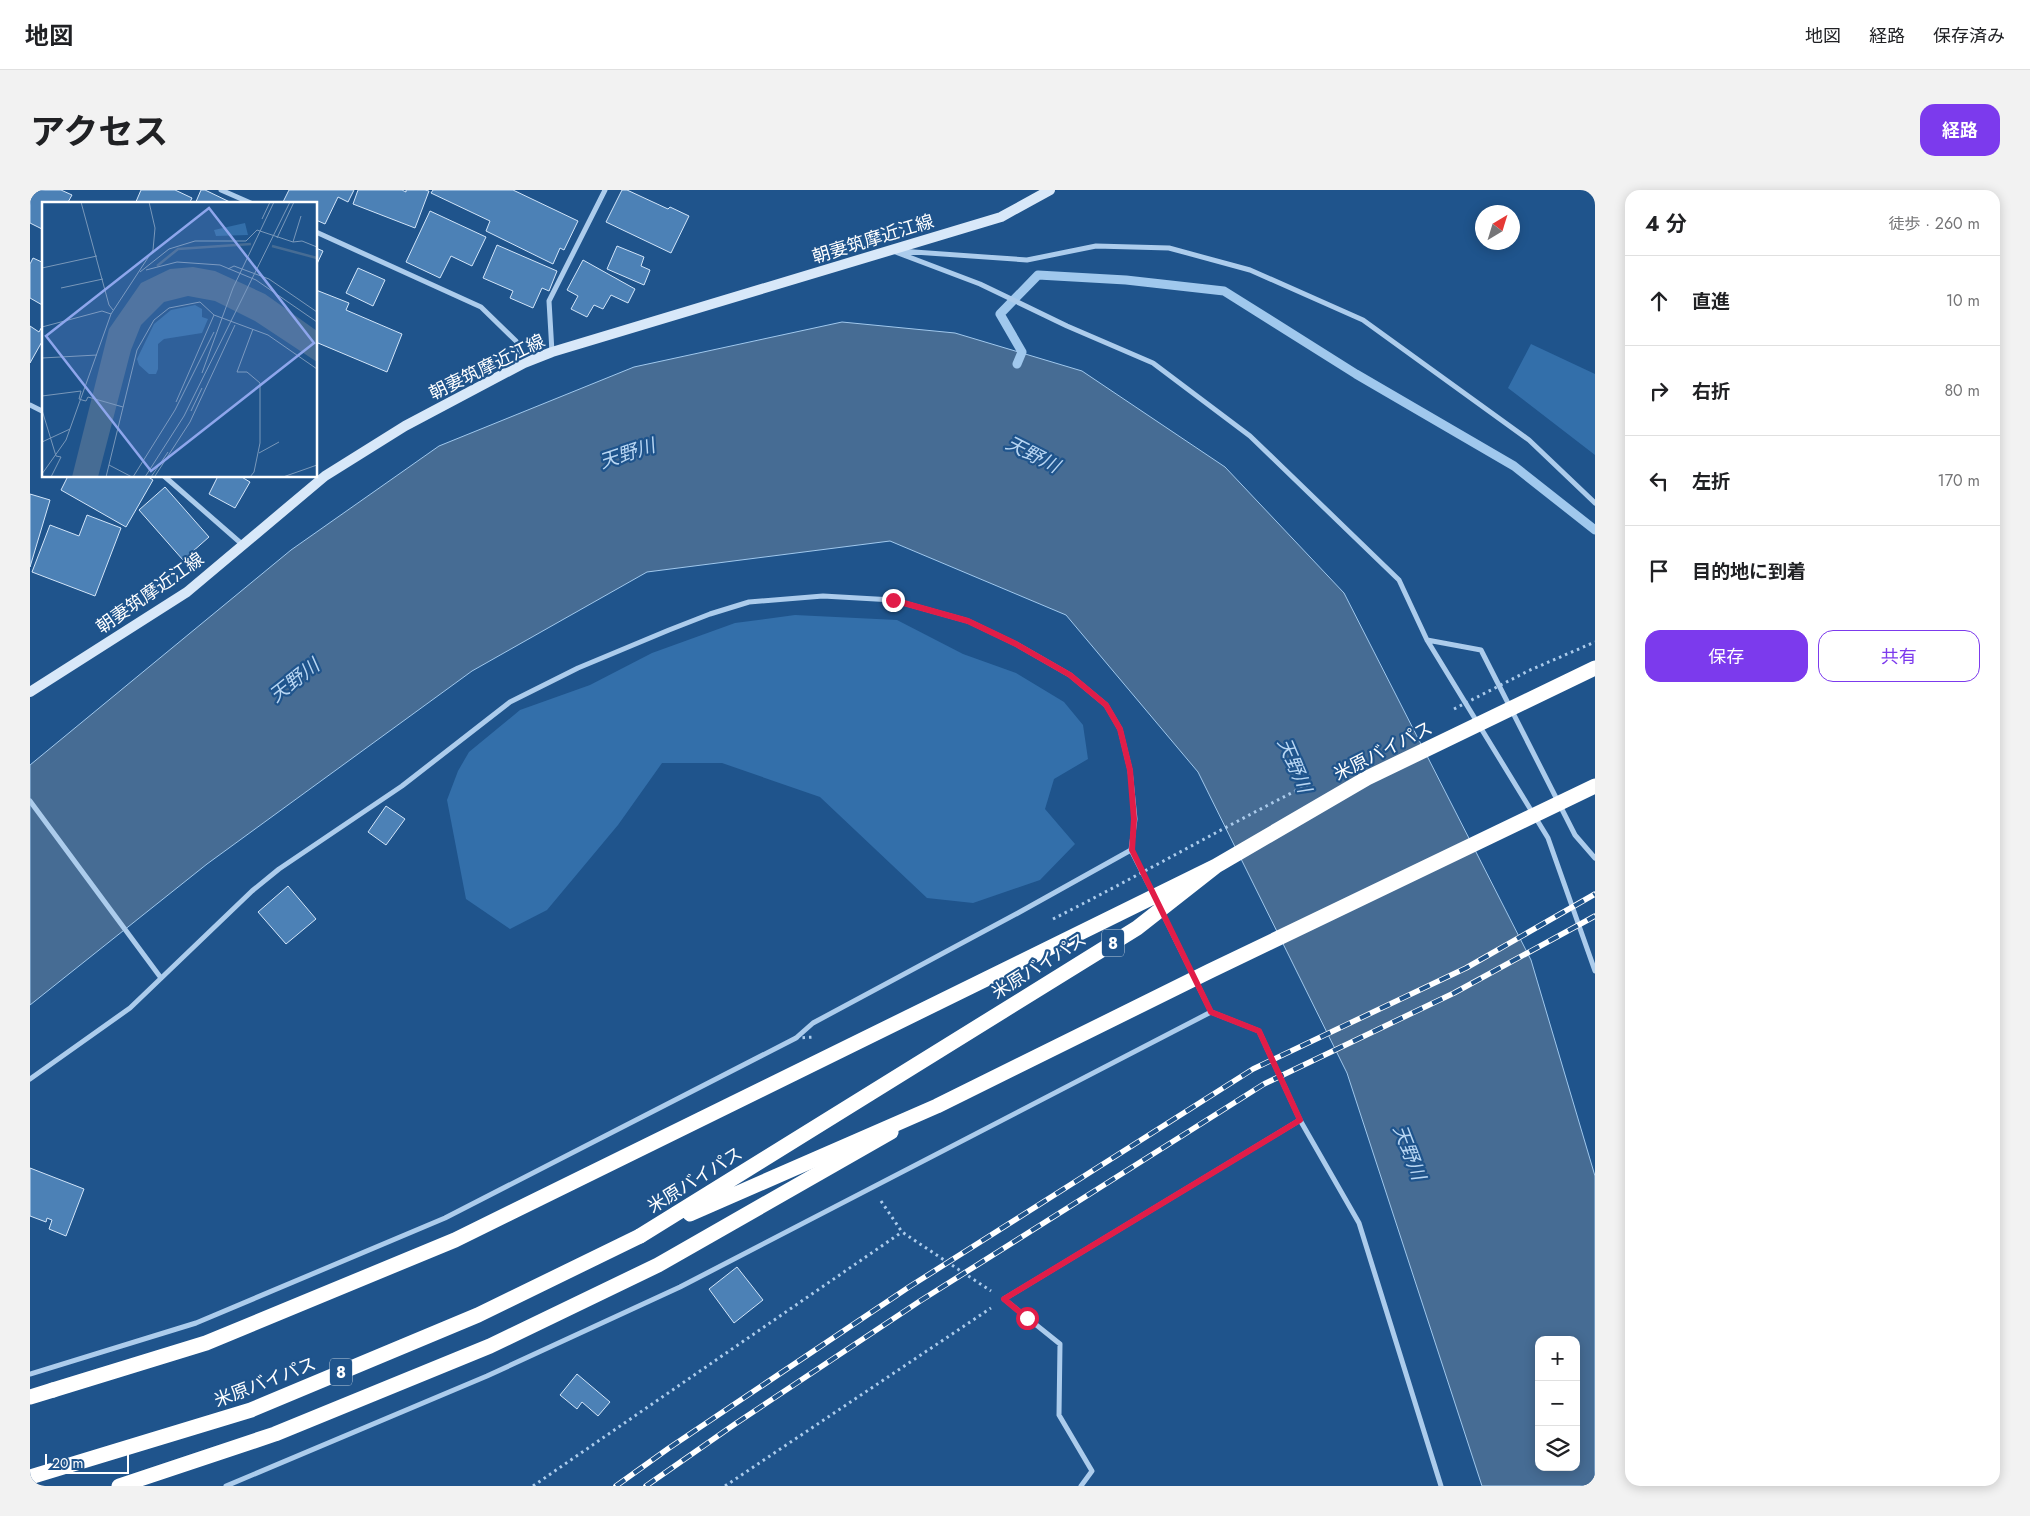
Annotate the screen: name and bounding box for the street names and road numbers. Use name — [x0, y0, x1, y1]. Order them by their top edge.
street label: 朝妻筑摩近江線 — [809, 208, 937, 270]
street label: 朝妻筑摩近江線 — [425, 328, 549, 406]
street label: 朝妻筑摩近江線 — [91, 546, 209, 640]
street label: 米原バイパス — [1329, 715, 1437, 787]
street label: 米原バイパス — [986, 926, 1092, 1006]
road number: 8 — [1102, 930, 1124, 956]
street label: 米原バイパス — [642, 1140, 748, 1220]
street label: 米原バイパス — [210, 1351, 320, 1413]
road number: 8 — [330, 1358, 352, 1386]

